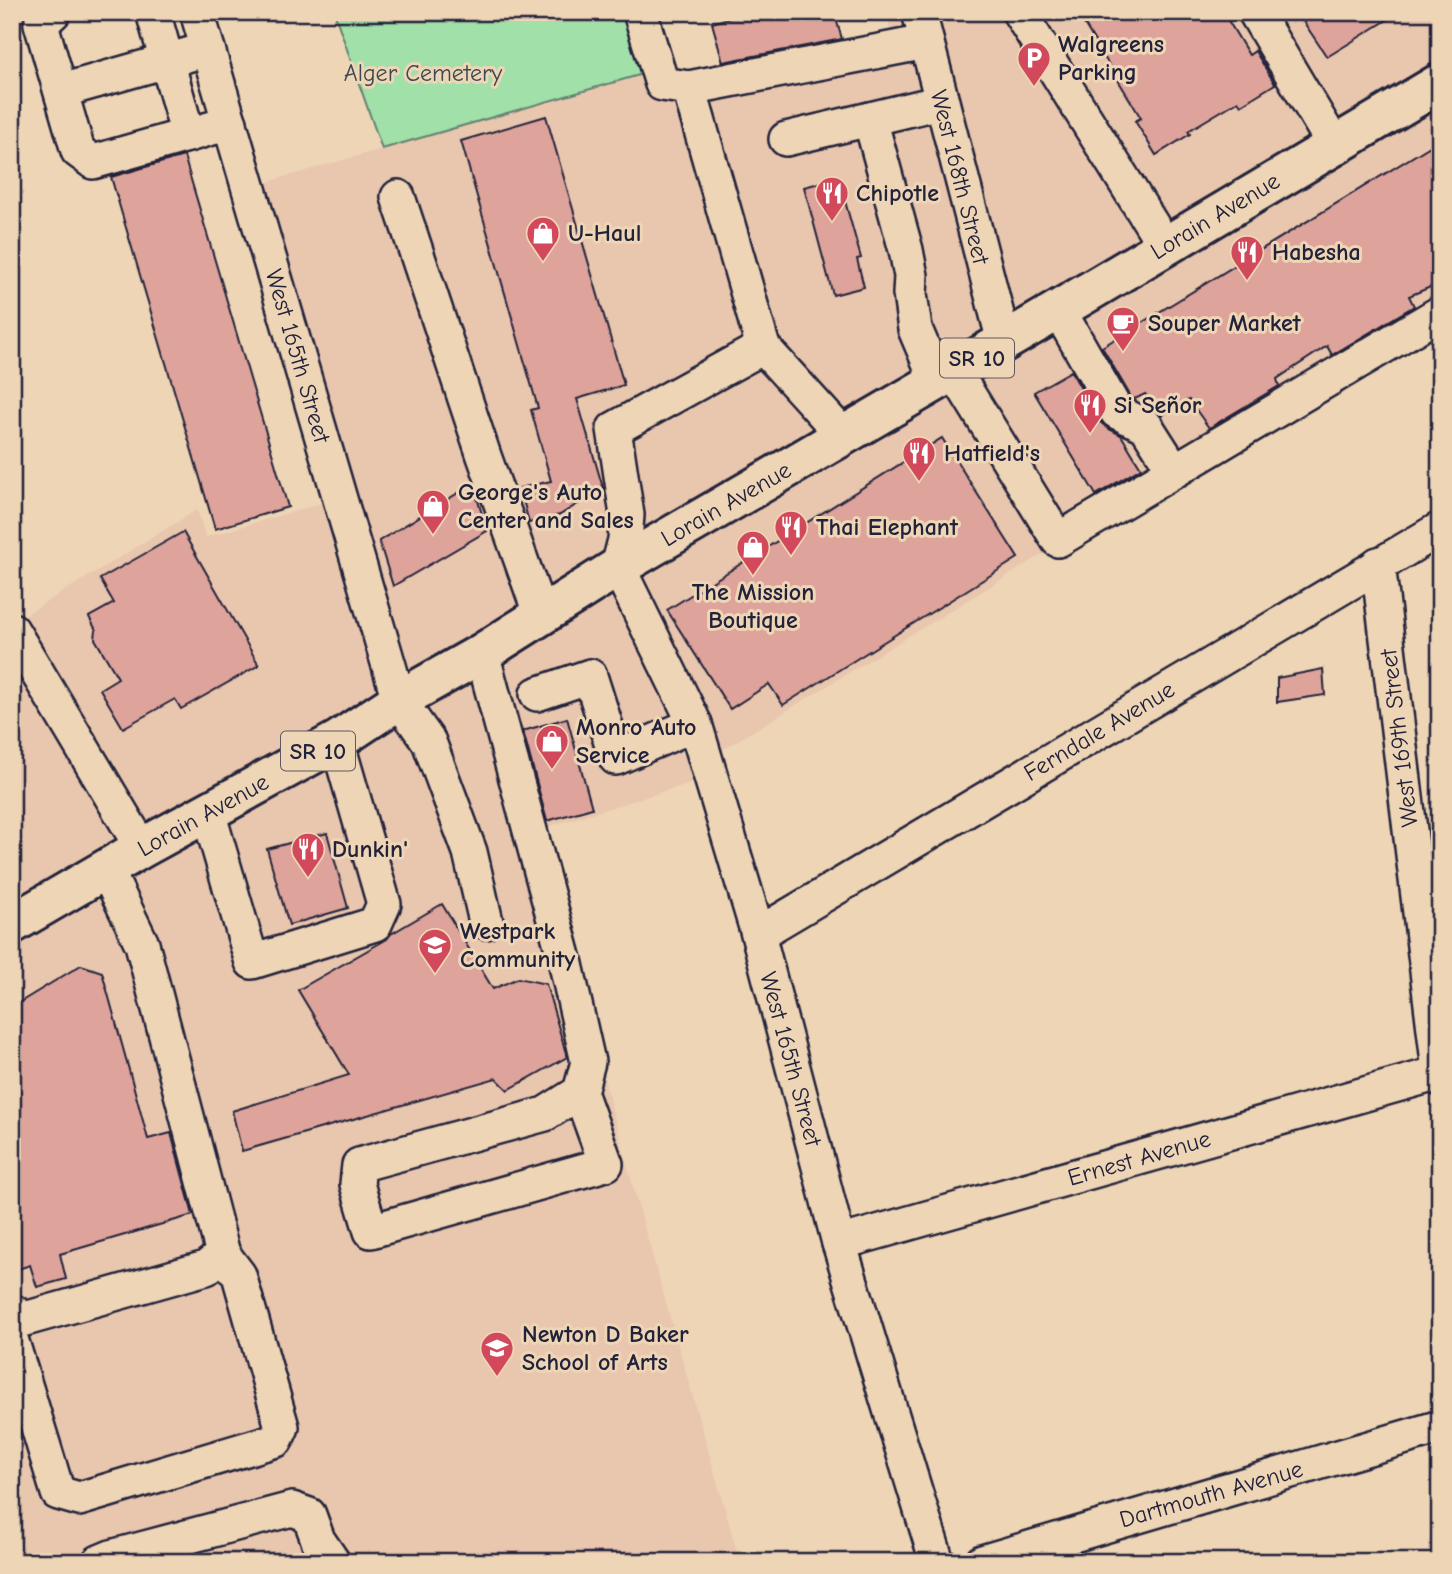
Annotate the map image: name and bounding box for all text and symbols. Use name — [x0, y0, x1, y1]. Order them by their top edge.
place label: Walgreens Parking — [1058, 30, 1164, 86]
parking icon: Walgreens Parking — [1015, 39, 1053, 88]
park label: Alger Cemetery — [344, 59, 503, 87]
street label: West 168th Street — [925, 87, 995, 268]
street label: Lorain Avenue — [1145, 167, 1285, 265]
restaurant icon: Chipotle — [813, 174, 851, 223]
place label: Chipotle — [856, 179, 939, 207]
shop icon: U-Haul — [524, 214, 562, 263]
place label: U-Haul — [568, 219, 641, 247]
restaurant icon: Habesha — [1228, 233, 1266, 282]
place label: Habesha — [1272, 238, 1361, 266]
street label: West 165th Street — [260, 266, 336, 447]
cafe icon: Souper Market — [1104, 304, 1142, 353]
place label: Souper Market — [1148, 309, 1302, 337]
road number: SR 10 — [940, 338, 1014, 378]
restaurant icon: Si Señor — [1071, 386, 1109, 435]
place label: Si Señor — [1114, 391, 1202, 419]
restaurant icon: Hatfield's — [900, 434, 938, 483]
place label: Hatfield's — [944, 439, 1040, 467]
street label: Lorain Avenue — [656, 455, 796, 553]
place label: George's Auto Center and Sales — [458, 478, 634, 534]
shop icon: George's Auto Center and Sales — [414, 487, 452, 536]
restaurant icon: Thai Elephant — [772, 508, 810, 557]
place label: Thai Elephant — [816, 513, 959, 541]
shop icon: The Mission Boutique — [734, 528, 772, 577]
place label: The Mission Boutique — [692, 578, 814, 634]
street label: West 169th Street — [1374, 646, 1424, 829]
street label: Ferndale Avenue — [1019, 675, 1179, 787]
place label: Monro Auto Service — [576, 713, 696, 769]
shop icon: Monro Auto Service — [533, 722, 571, 771]
road number: SR 10 — [281, 732, 355, 771]
street label: Lorain Avenue — [133, 767, 273, 863]
restaurant icon: Dunkin' — [289, 830, 327, 879]
place label: Dunkin' — [332, 835, 408, 863]
place label: Westpark Community — [460, 917, 575, 973]
school or university icon: Westpark Community — [416, 926, 454, 975]
street label: West 165th Street — [754, 969, 828, 1150]
street label: Ernest Avenue — [1064, 1124, 1214, 1192]
place label: Newton D Baker School of Arts — [522, 1320, 689, 1376]
school or university icon: Newton D Baker School of Arts — [478, 1329, 516, 1378]
street label: Dartmouth Avenue — [1116, 1454, 1306, 1534]

